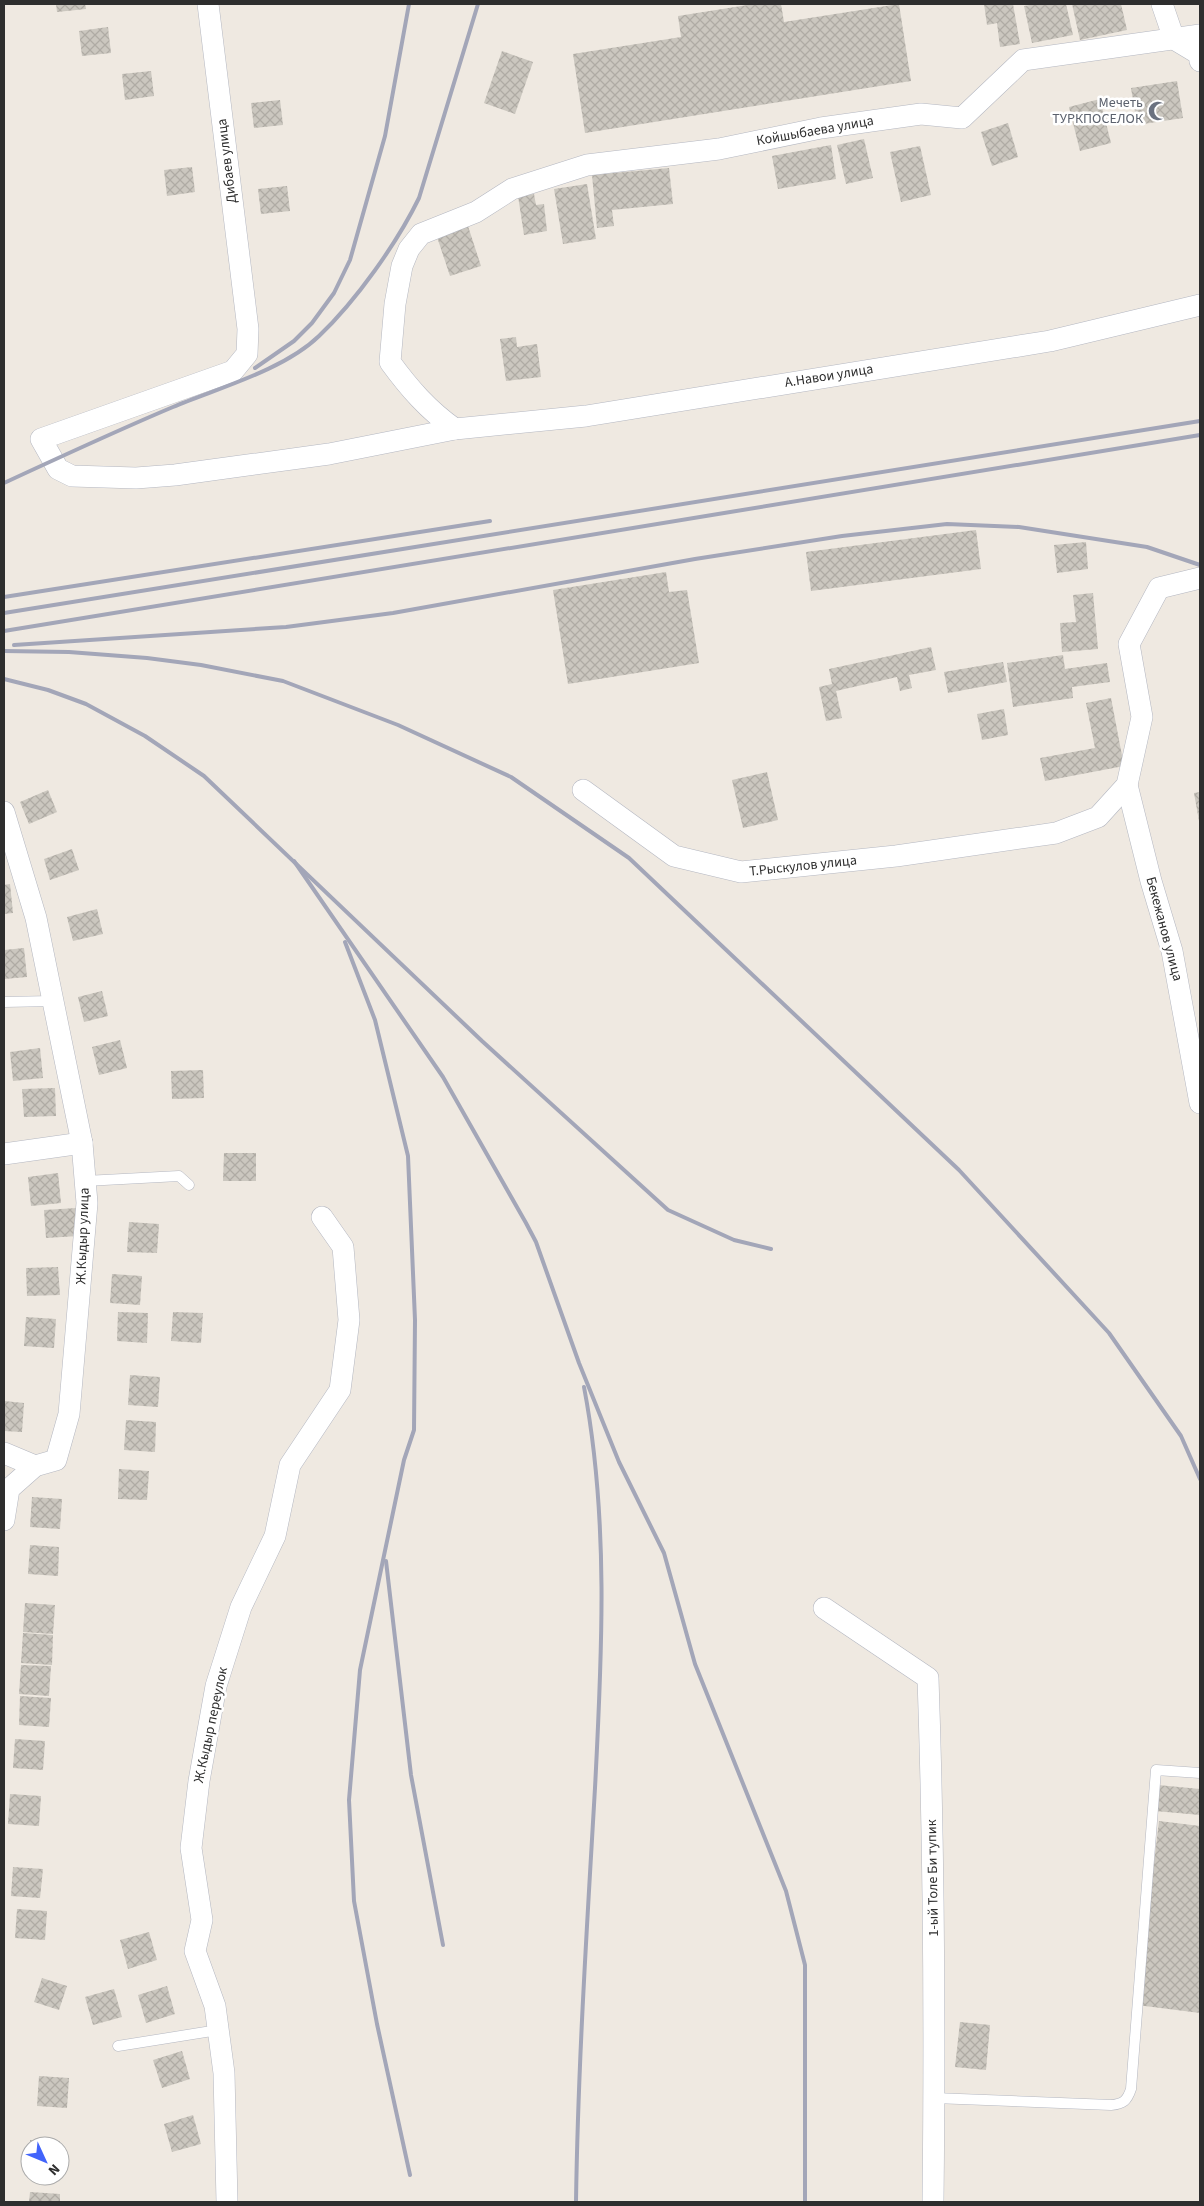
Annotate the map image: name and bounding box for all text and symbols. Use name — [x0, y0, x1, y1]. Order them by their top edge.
place label: Мечеть ТУРКПОСЕЛОК — [1052, 93, 1144, 129]
mosque icon: Мечеть ТУРКПОСЕЛОК — [1147, 100, 1169, 122]
street label: Койшыбаева улица — [755, 111, 875, 151]
street label: Дибаев улица — [212, 118, 242, 204]
street label: А.Навои улица — [783, 359, 875, 393]
street label: Т.Рыскулов улица — [748, 850, 858, 882]
street label: Бекежанов улица — [1140, 875, 1188, 983]
street label: Ж.Кыдыр улица — [71, 1187, 95, 1285]
street label: Ж.Кыдыр переулок — [189, 1665, 233, 1785]
street label: 1-ый Толе Би тупик — [922, 1819, 944, 1937]
north arrow — [20, 2136, 70, 2186]
text: N — [43, 2159, 64, 2180]

